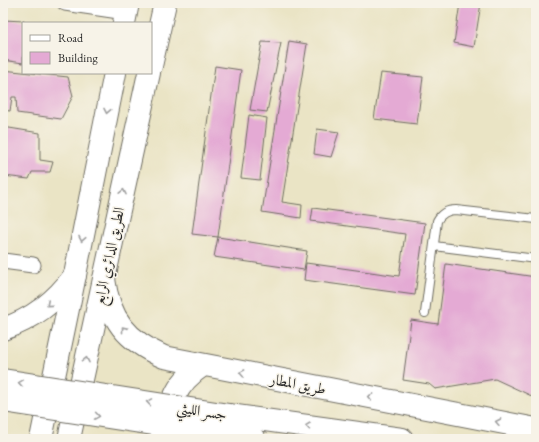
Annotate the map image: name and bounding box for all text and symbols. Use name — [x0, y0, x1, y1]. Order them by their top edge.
legend — [22, 22, 152, 74]
text: Road — [58, 30, 84, 46]
text: Building — [58, 50, 99, 66]
one-way arrow — [103, 108, 112, 114]
one-way arrow — [119, 189, 127, 195]
street label: الطريق الدائري الرابع — [89, 205, 133, 308]
one-way arrow — [79, 236, 87, 242]
one-way arrow — [46, 300, 54, 307]
one-way arrow — [121, 326, 128, 333]
one-way arrow — [82, 357, 90, 363]
street label: طريق المطار — [266, 368, 328, 399]
one-way arrow — [239, 369, 245, 378]
one-way arrow — [18, 379, 24, 388]
one-way arrow — [367, 394, 373, 402]
street label: جسر الليثي — [175, 397, 228, 429]
one-way arrow — [146, 398, 152, 407]
one-way arrow — [94, 411, 100, 419]
one-way arrow — [495, 418, 501, 426]
one-way arrow — [305, 422, 311, 431]

